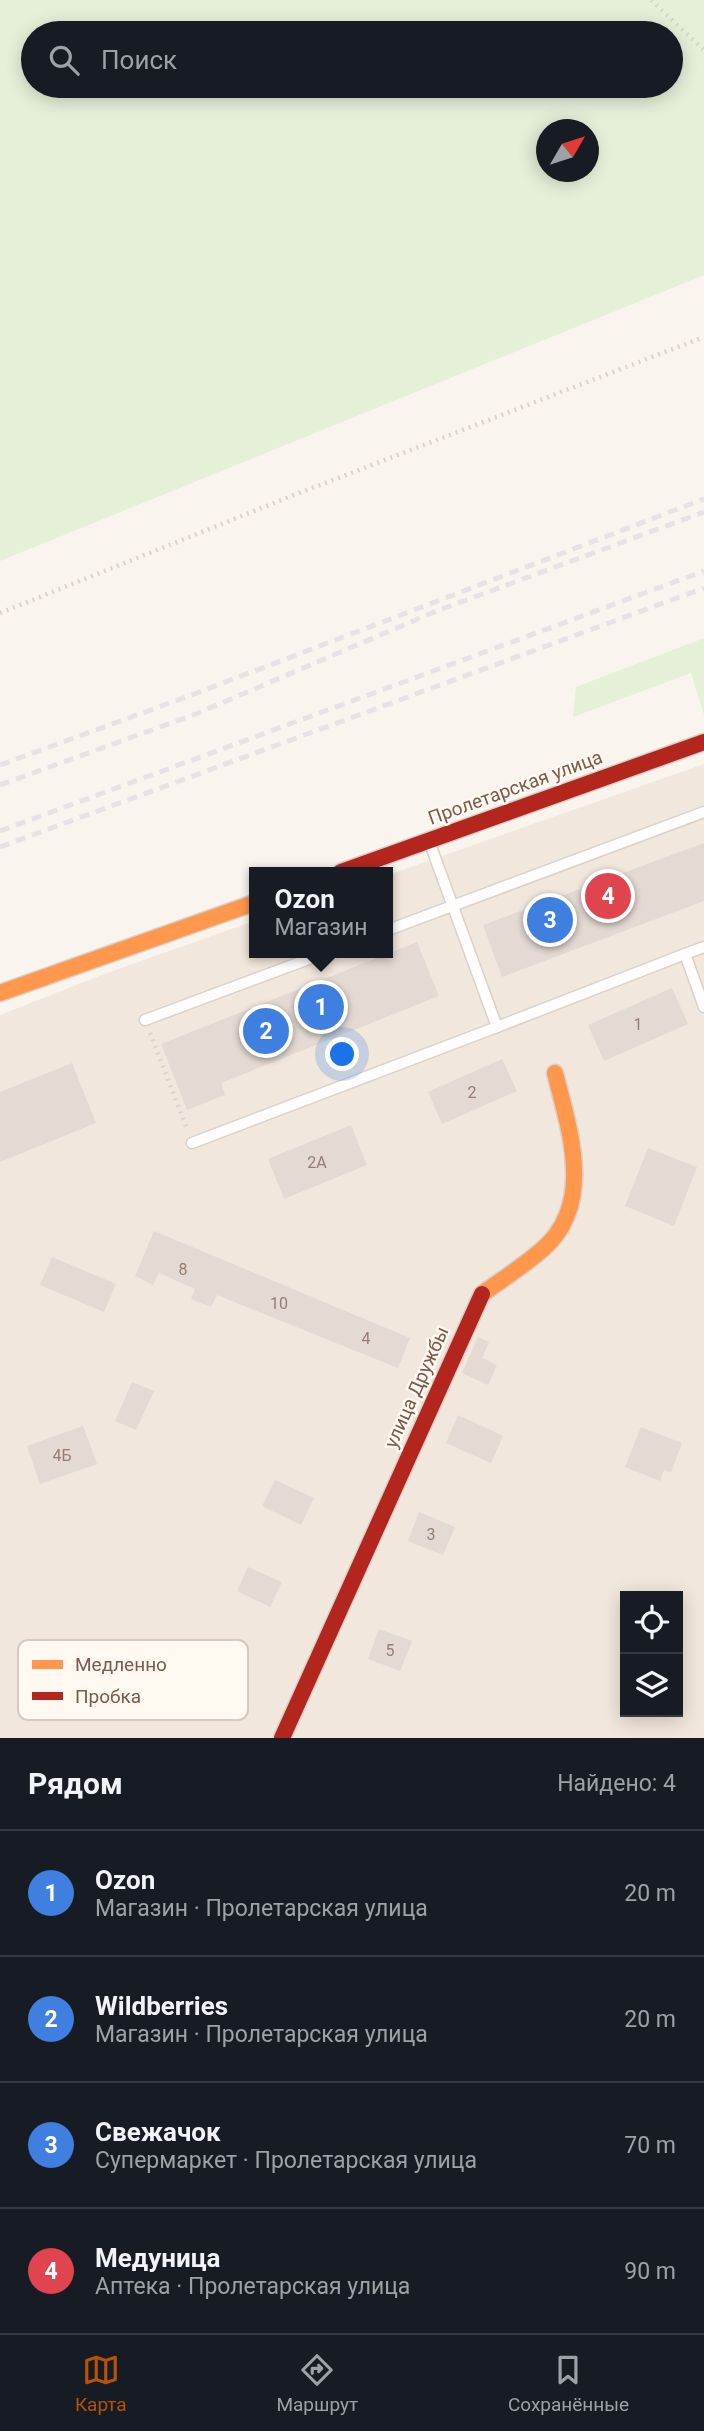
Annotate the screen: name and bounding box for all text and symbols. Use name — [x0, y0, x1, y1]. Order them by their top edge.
search box — [21, 21, 683, 98]
icon: search — [45, 41, 83, 79]
text: Поиск — [101, 45, 177, 75]
north arrow — [536, 119, 599, 182]
street label: Пролетарская улица — [425, 745, 605, 830]
popup — [249, 867, 393, 958]
pin: 4 — [585, 870, 631, 922]
text: Ozon — [275, 884, 335, 914]
pin: 3 — [527, 894, 573, 946]
text: Магазин — [275, 914, 367, 941]
pin: 1 — [298, 981, 344, 1033]
pin: 2 — [243, 1005, 289, 1057]
house number: 1 — [634, 1015, 643, 1034]
your location — [325, 1037, 359, 1071]
house number: 2 — [468, 1083, 477, 1102]
house number: 2А — [307, 1153, 327, 1172]
house number: 8 — [179, 1260, 188, 1279]
house number: 10 — [270, 1294, 288, 1313]
street label: улица Дружбы — [379, 1323, 454, 1452]
house number: 4 — [362, 1329, 371, 1348]
house number: 4Б — [52, 1446, 72, 1465]
house number: 3 — [427, 1525, 436, 1544]
map controls — [620, 1591, 683, 1717]
button: locate — [620, 1591, 683, 1654]
legend — [18, 1640, 248, 1720]
house number: 5 — [386, 1641, 395, 1660]
text: Медленно — [75, 1653, 167, 1676]
button: layers — [620, 1654, 683, 1717]
text: Пробка — [75, 1685, 141, 1708]
text: Рядом — [28, 1766, 123, 1801]
text: Найдено: 4 — [557, 1770, 676, 1797]
text: Ozon — [95, 1865, 155, 1895]
text: 1 — [44, 1880, 58, 1907]
text: 20 m — [624, 1880, 676, 1907]
text: Магазин · Пролетарская улица — [95, 1895, 428, 1922]
text: Wildberries — [95, 1991, 228, 2021]
text: 2 — [44, 2006, 58, 2033]
text: 20 m — [624, 2006, 676, 2033]
text: Магазин · Пролетарская улица — [95, 2021, 428, 2048]
text: Свежачок — [95, 2117, 221, 2147]
text: 3 — [44, 2132, 58, 2159]
text: 70 m — [624, 2132, 676, 2159]
text: Супермаркет · Пролетарская улица — [95, 2147, 477, 2174]
text: Медуница — [95, 2243, 220, 2273]
text: 4 — [44, 2258, 58, 2285]
text: 90 m — [624, 2258, 676, 2285]
text: Аптека · Пролетарская улица — [95, 2273, 410, 2300]
tab: Карта — [75, 2351, 127, 2416]
tab: Маршрут — [276, 2351, 358, 2416]
tab: Сохранённые — [508, 2351, 629, 2416]

